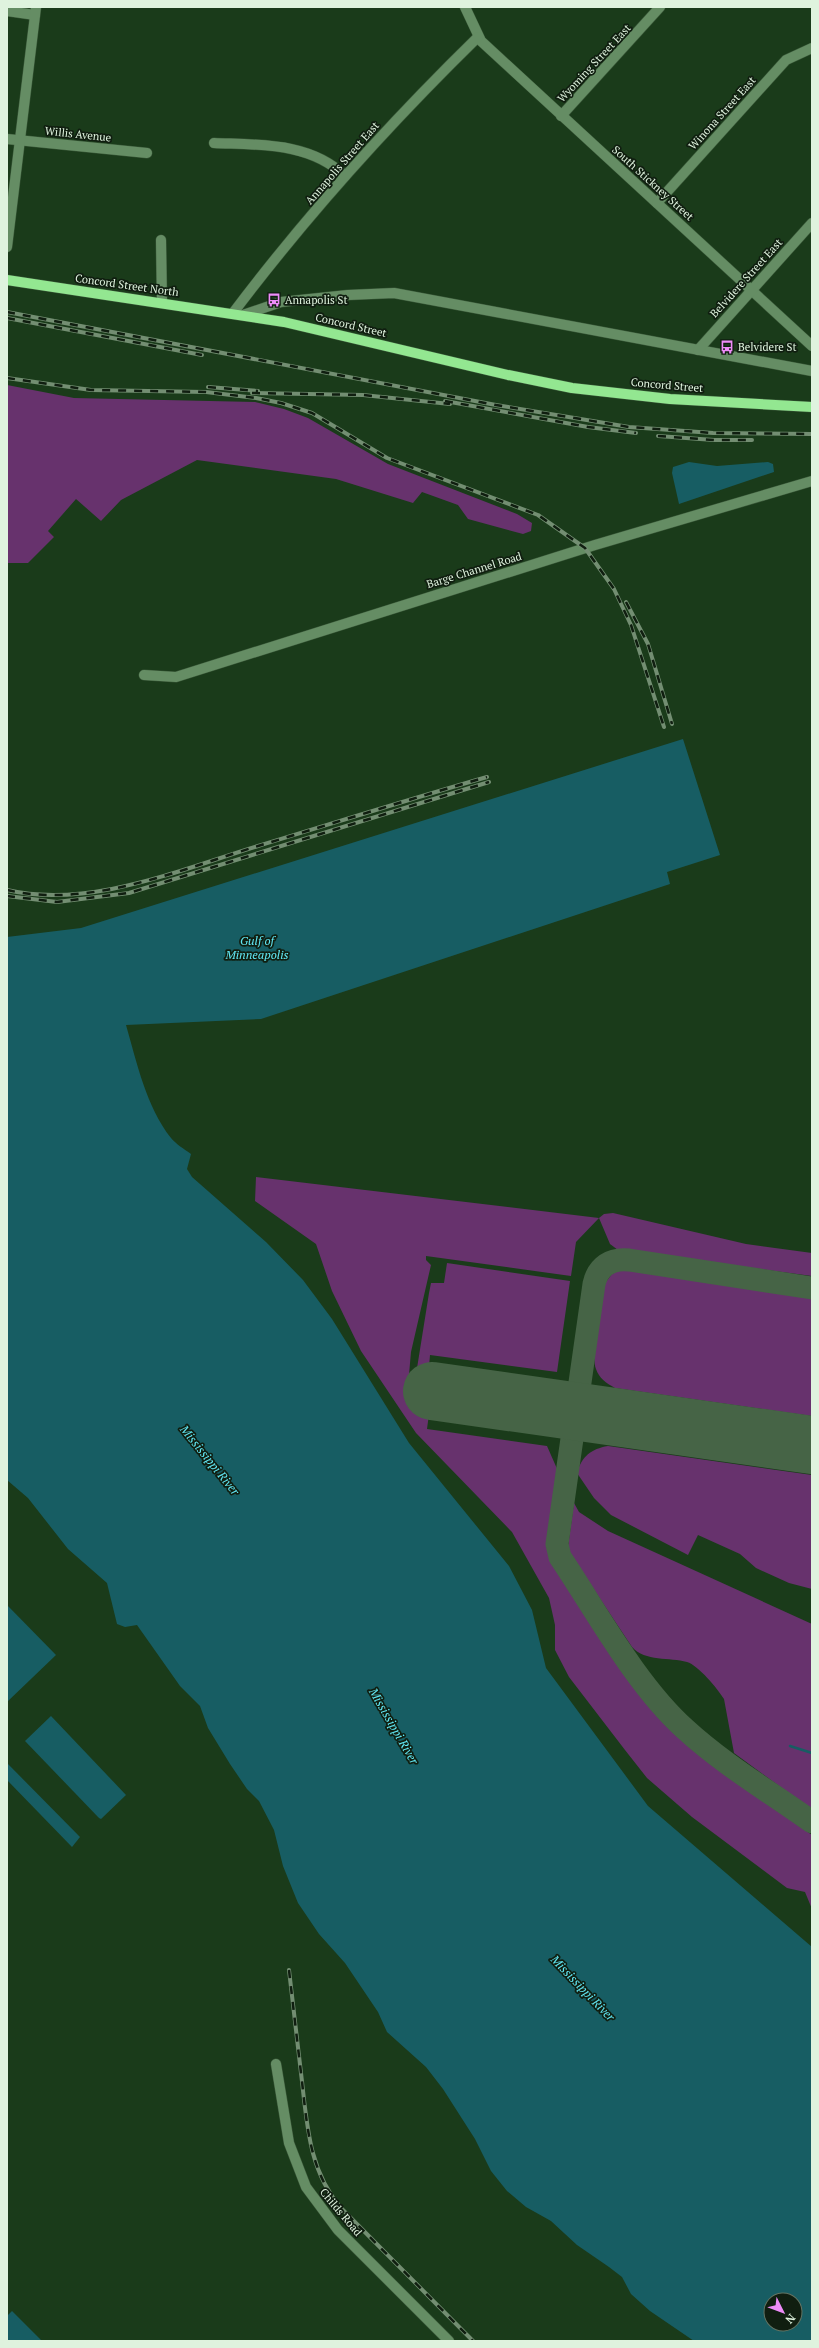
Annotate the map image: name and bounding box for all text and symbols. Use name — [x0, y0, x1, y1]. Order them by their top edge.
street label: Wyoming Street East — [554, 21, 634, 105]
street label: Winona Street East — [685, 73, 759, 153]
street label: Annapolis Street East — [302, 119, 382, 207]
street label: Willis Avenue — [44, 124, 112, 144]
street label: South Stickney Street — [609, 143, 697, 223]
street label: Belvidere Street East — [707, 236, 785, 320]
street label: Concord Street North — [74, 271, 180, 299]
bus stop icon: Annapolis St — [266, 292, 282, 308]
place label: Annapolis St — [285, 293, 347, 307]
street label: Concord Street — [314, 310, 388, 340]
bus stop icon: Belvidere St — [719, 339, 735, 355]
place label: Belvidere St — [738, 340, 797, 354]
street label: Concord Street — [630, 375, 704, 395]
street label: Barge Channel Road — [425, 549, 523, 591]
water label: Gulf of Minneapolis — [224, 933, 289, 962]
water label: Mississippi River — [177, 1421, 244, 1499]
water label: Mississippi River — [366, 1684, 423, 1768]
water label: Mississippi River — [547, 1951, 619, 2025]
street label: Childs Road — [317, 2185, 365, 2239]
north arrow — [763, 2292, 803, 2332]
text: N — [782, 2311, 798, 2327]

